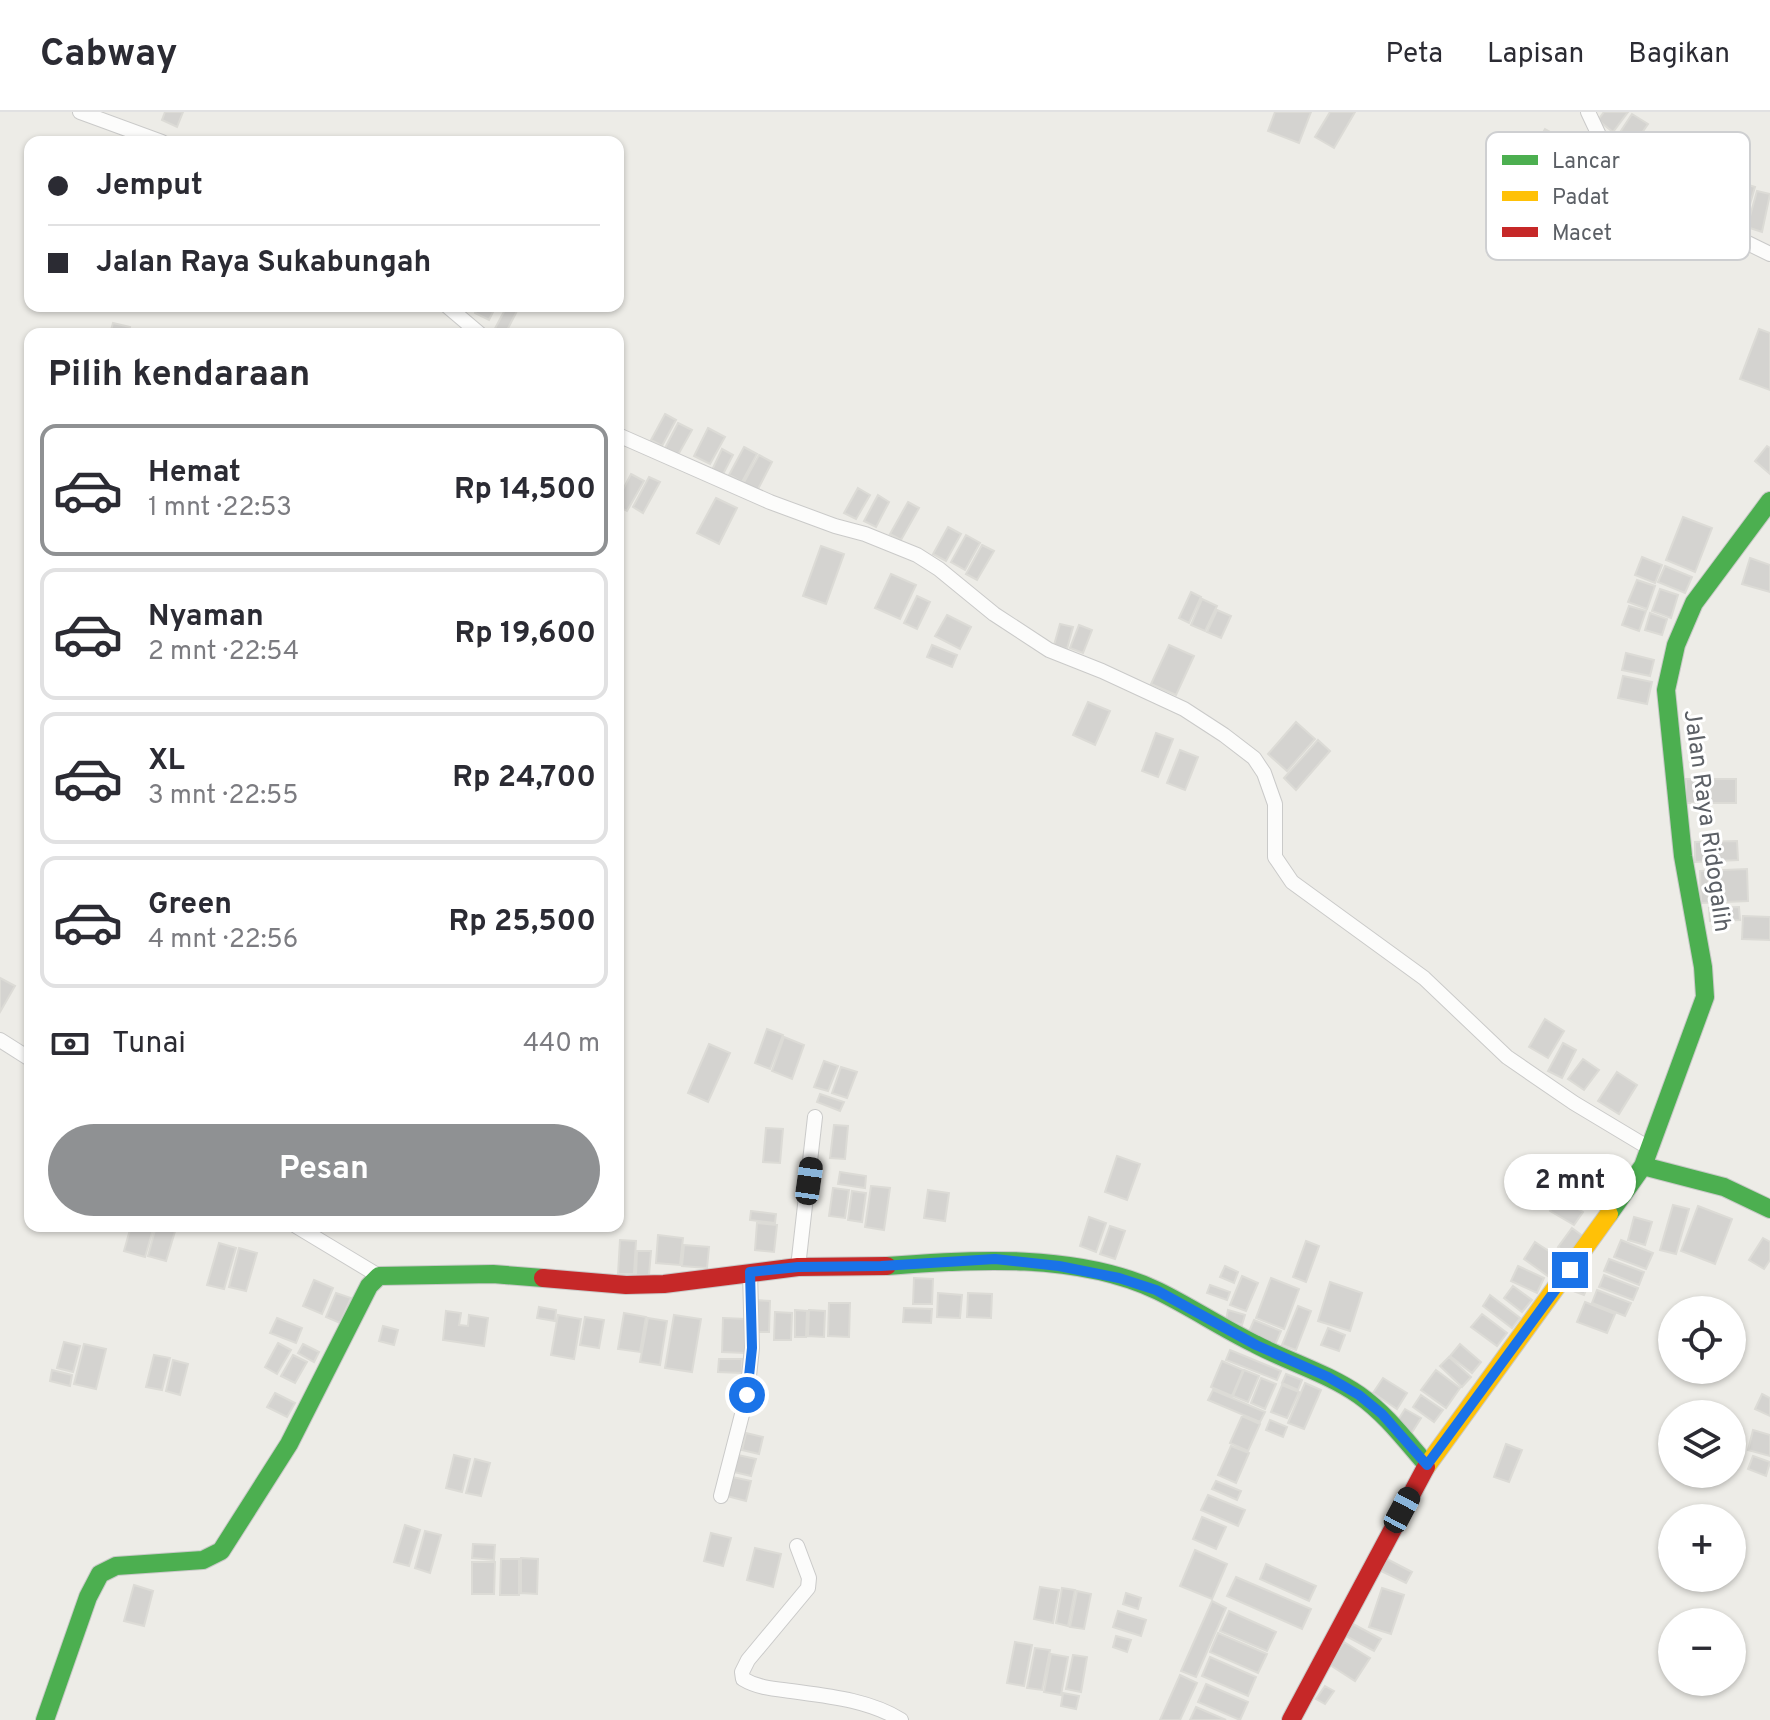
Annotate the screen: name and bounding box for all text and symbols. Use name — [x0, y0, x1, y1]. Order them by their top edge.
text: Cabway — [40, 31, 178, 80]
text: Peta — [1385, 37, 1443, 73]
text: Lapisan — [1487, 37, 1584, 73]
text: Bagikan — [1628, 37, 1730, 73]
legend — [1486, 132, 1750, 260]
text: Lancar — [1552, 149, 1621, 176]
text: Jemput — [96, 168, 203, 205]
text: Padat — [1552, 185, 1609, 212]
text: Macet — [1552, 221, 1612, 248]
text: Jalan Raya Sukabungah — [96, 245, 431, 282]
text: Pilih kendaraan — [48, 353, 310, 399]
icon: car — [52, 454, 124, 526]
text: Hemat — [148, 455, 241, 492]
text: Rp 14,500 — [454, 472, 596, 509]
text: 1 mnt · 22:53 — [148, 492, 292, 525]
icon: car — [52, 598, 124, 670]
text: Nyaman — [148, 599, 264, 636]
text: Rp 19,600 — [455, 616, 596, 653]
text: 2 mnt · 22:54 — [148, 636, 299, 669]
street label: Jalan Raya Ridogalih — [1676, 708, 1736, 934]
icon: car — [52, 742, 124, 814]
text: XL — [148, 743, 185, 780]
text: Rp 24,700 — [452, 760, 596, 797]
text: 3 mnt · 22:55 — [148, 780, 298, 813]
icon: car — [52, 886, 124, 958]
text: Green — [148, 887, 232, 924]
text: Rp 25,500 — [448, 904, 596, 941]
text: 4 mnt · 22:56 — [148, 924, 298, 957]
icon: cash — [48, 1022, 92, 1066]
text: Tunai — [112, 1026, 186, 1063]
text: 440 m — [523, 1028, 600, 1061]
button: Pesan — [48, 1124, 600, 1216]
callout: 2 mnt — [1504, 1154, 1636, 1210]
car — [794, 1156, 824, 1206]
text: 2 mnt — [1535, 1165, 1605, 1198]
route end — [1552, 1252, 1588, 1288]
map controls — [1658, 1296, 1746, 1696]
button: locate — [1658, 1296, 1746, 1384]
route start — [729, 1377, 765, 1413]
button: layers — [1658, 1400, 1746, 1488]
car — [1380, 1483, 1424, 1537]
button: + — [1658, 1504, 1746, 1592]
button: − — [1658, 1608, 1746, 1696]

